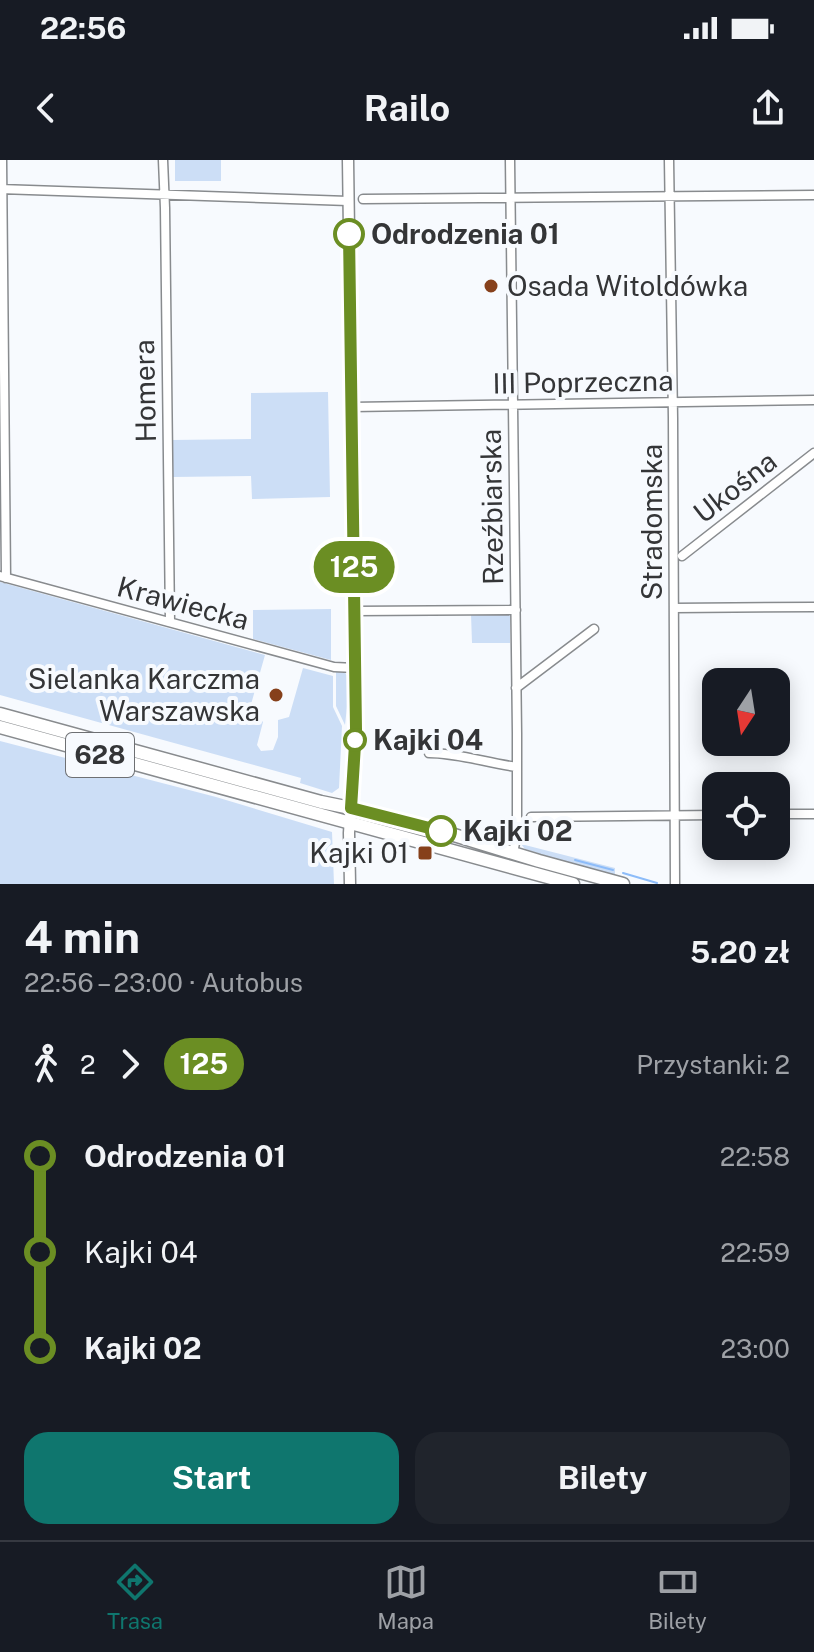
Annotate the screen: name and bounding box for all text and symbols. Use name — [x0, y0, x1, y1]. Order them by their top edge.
text: 22:56 — [40, 10, 126, 46]
icon: back — [24, 86, 68, 130]
icon: share — [746, 86, 790, 130]
text: Railo — [364, 87, 450, 129]
place label: Odrodzenia 01 — [371, 217, 560, 250]
marker: Odrodzenia 01 — [334, 219, 364, 249]
place label: Osada Witoldówka — [507, 269, 748, 302]
marker: Osada Witoldówka — [482, 277, 500, 295]
street label: Homera — [127, 339, 162, 443]
street label: III Poprzeczna — [492, 363, 674, 400]
street label: Rzeźbiarska — [474, 429, 509, 585]
street label: Stradomska — [635, 444, 668, 600]
street label: Ukośna — [687, 444, 783, 529]
line badge: 125 — [308, 541, 400, 593]
text: 125 — [330, 550, 378, 583]
street label: Krawiecka — [114, 569, 253, 636]
place label: Sielanka Karczma Warszawska — [28, 662, 260, 727]
north arrow — [702, 668, 790, 756]
map controls — [702, 668, 790, 860]
marker: Sielanka Karczma Warszawska — [267, 686, 285, 704]
place label: Kajki 04 — [373, 723, 483, 756]
marker: Kajki 04 — [344, 729, 366, 751]
road number: 628 — [66, 733, 134, 777]
button: locate — [702, 772, 790, 860]
place label: Kajki 02 — [463, 814, 573, 847]
marker: Kajki 02 — [426, 816, 456, 846]
place label: Kajki 01 — [309, 836, 409, 869]
marker: Kajki 01 — [416, 844, 434, 862]
text: 4 min — [24, 911, 140, 963]
text: 5.20 zł — [690, 934, 790, 970]
text: 22:56 – 23:00 · Autobus — [24, 967, 303, 998]
icon: walk — [24, 1042, 68, 1086]
icon: forward — [108, 1042, 152, 1086]
text: 125 — [180, 1047, 228, 1080]
text: 2 — [80, 1049, 96, 1080]
text: Przystanki: 2 — [636, 1049, 790, 1080]
text: Odrodzenia 01 — [84, 1138, 286, 1174]
text: 22:58 — [720, 1141, 790, 1172]
text: Kajki 04 — [84, 1234, 198, 1270]
text: 22:59 — [720, 1237, 790, 1268]
text: Kajki 02 — [84, 1330, 201, 1366]
text: 23:00 — [721, 1333, 790, 1364]
button: Start — [24, 1432, 399, 1524]
button: Bilety — [415, 1432, 790, 1524]
tab: Trasa — [107, 1560, 163, 1634]
tab: Mapa — [377, 1560, 434, 1634]
tab: Bilety — [648, 1560, 707, 1634]

